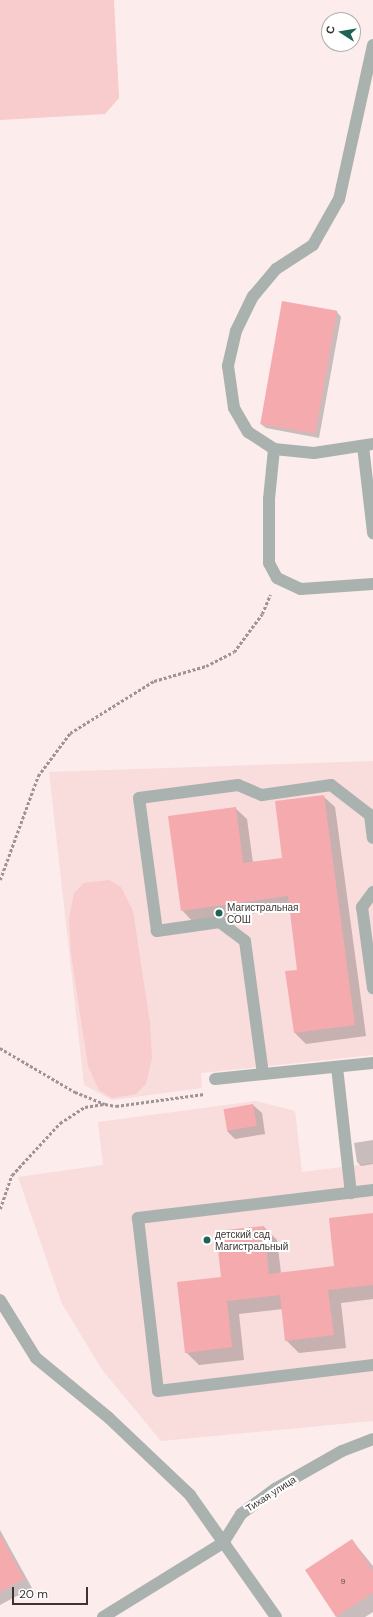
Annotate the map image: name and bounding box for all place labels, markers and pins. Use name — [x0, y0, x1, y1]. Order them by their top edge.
place label: Магистральная СОШ — [227, 901, 298, 924]
marker: Магистральная СОШ — [214, 908, 224, 918]
place label: детский сад Магистральный — [215, 1228, 288, 1252]
marker: детский сад Магистральный — [202, 1235, 212, 1245]

